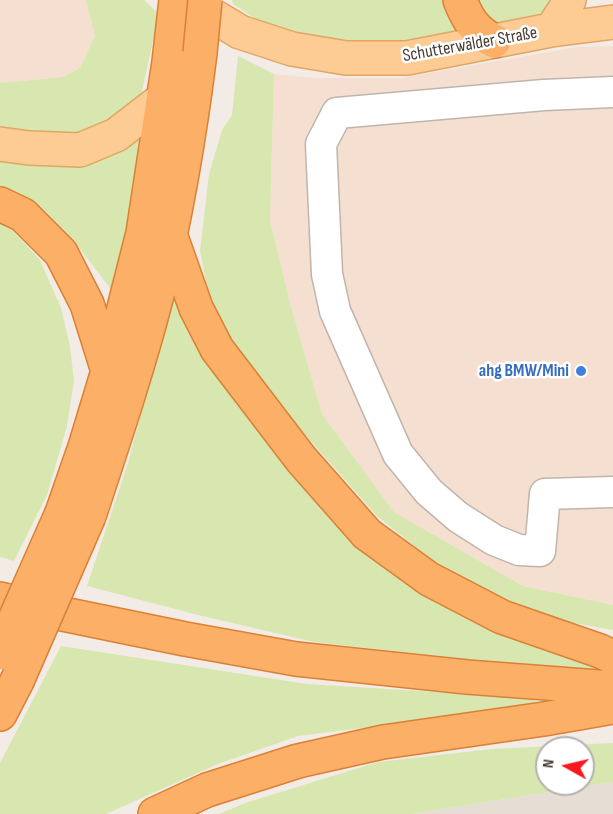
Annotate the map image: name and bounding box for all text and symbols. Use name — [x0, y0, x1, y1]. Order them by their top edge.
street label: Schutterwälder Straße — [401, 23, 539, 67]
place label: ahg BMW/Mini — [479, 360, 569, 382]
marker: ahg BMW/Mini — [574, 364, 588, 378]
north arrow — [535, 736, 595, 796]
text: N — [539, 758, 559, 769]

